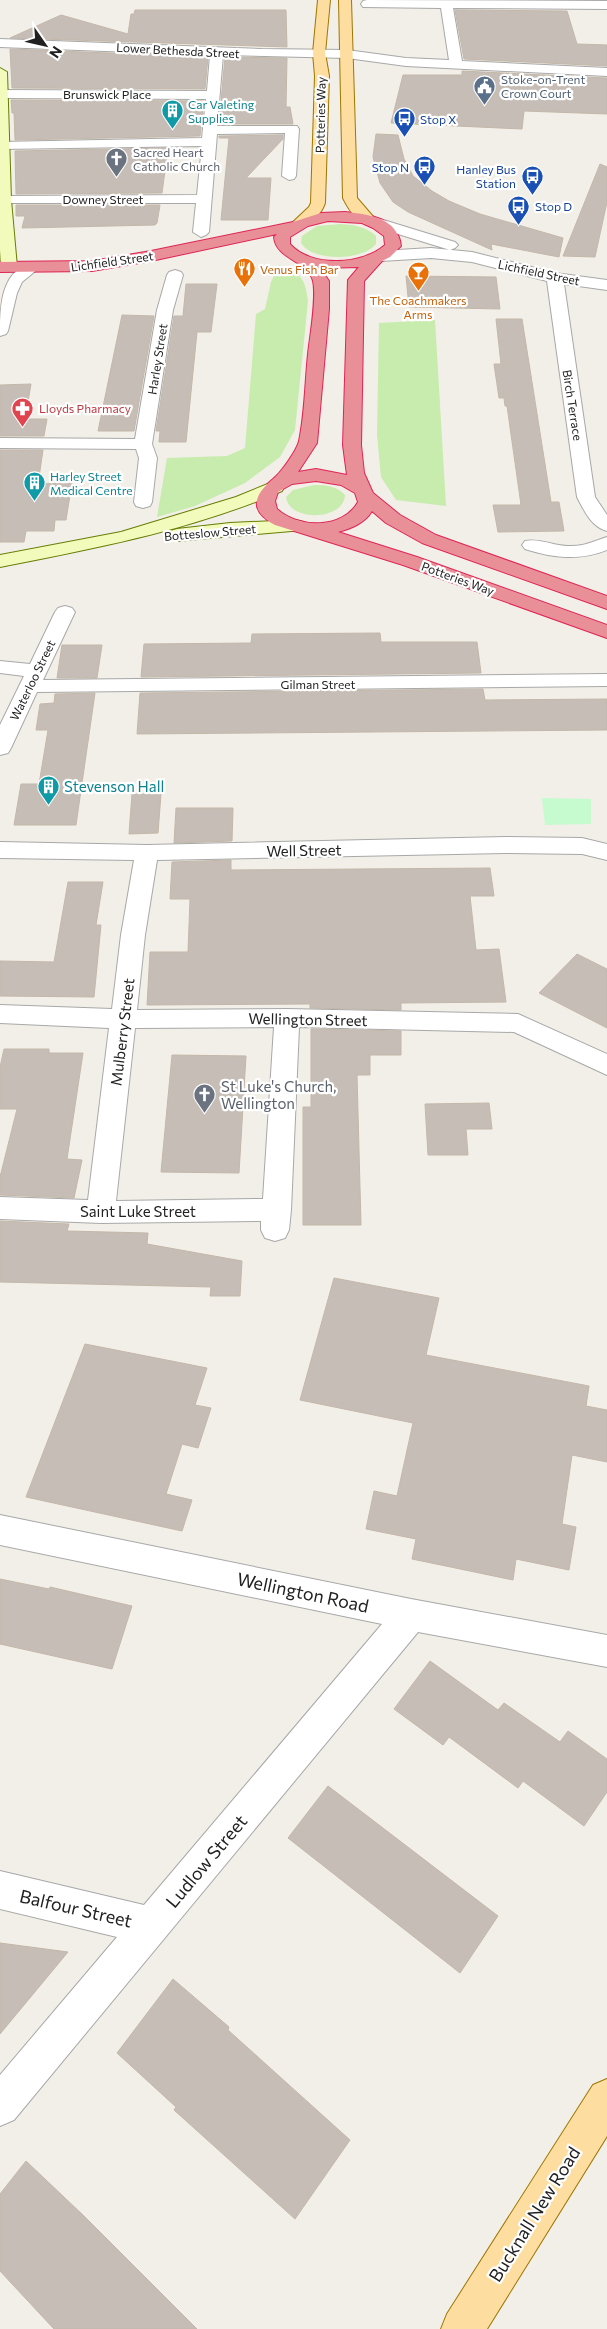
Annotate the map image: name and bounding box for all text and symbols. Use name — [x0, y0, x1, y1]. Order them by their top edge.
north arrow — [20, 20, 70, 70]
street label: Lower Bethesda Street — [116, 40, 240, 60]
text: N — [46, 43, 66, 62]
place label: Stoke-on-Trent Crown Court — [501, 72, 585, 100]
public building icon: Stoke-on-Trent Crown Court — [473, 74, 497, 105]
street label: Potteries Way — [312, 77, 328, 153]
street label: Brunswick Place — [63, 87, 151, 101]
place label: Car Valeting Supplies — [188, 97, 255, 125]
building icon: Car Valeting Supplies — [160, 99, 184, 130]
bus stop icon: Stop X — [392, 107, 416, 138]
place label: Stop X — [420, 112, 456, 126]
place label: Sacred Heart Catholic Church — [133, 145, 220, 173]
church icon: Sacred Heart Catholic Church — [105, 147, 129, 178]
bus stop icon: Stop N — [413, 155, 437, 186]
place label: Stop N — [372, 160, 409, 174]
place label: Hanley Bus Station — [456, 162, 516, 190]
bus stop icon: Hanley Bus Station — [520, 164, 544, 195]
street label: Downey Street — [63, 192, 144, 206]
bus stop icon: Stop D — [507, 194, 531, 225]
place label: Stop D — [535, 199, 572, 213]
street label: Lichfield Street — [70, 248, 154, 274]
restaurant icon: Venus Fish Bar — [232, 257, 256, 288]
street label: Lichfield Street — [497, 257, 581, 288]
bar icon: The Coachmakers Arms — [406, 261, 430, 292]
place label: Venus Fish Bar — [260, 262, 339, 276]
place label: The Coachmakers Arms — [369, 293, 467, 321]
street label: Harley Street — [144, 322, 170, 396]
street label: Birch Terrace — [560, 369, 586, 441]
pharmacy icon: Lloyds Pharmacy — [11, 396, 35, 427]
place label: Lloyds Pharmacy — [39, 401, 131, 415]
place label: Harley Street Medical Centre — [50, 469, 133, 497]
building icon: Harley Street Medical Centre — [22, 471, 46, 502]
street label: Botteslow Street — [163, 521, 257, 543]
street label: Potteries Way — [420, 558, 496, 598]
street label: Waterloo Street — [7, 638, 57, 722]
street label: Gilman Street — [281, 677, 355, 691]
building icon: Stevenson Hall — [36, 774, 60, 805]
place label: Stevenson Hall — [64, 777, 164, 795]
street label: Well Street — [266, 840, 342, 860]
street label: Mulberry Street — [106, 977, 138, 1087]
street label: Wellington Street — [248, 1009, 368, 1029]
place label: St Luke's Church, Wellington — [221, 1077, 337, 1112]
church icon: St Luke's Church, Wellington — [193, 1083, 217, 1114]
street label: Saint Luke Street — [80, 1202, 196, 1220]
street label: Wellington Road — [235, 1567, 371, 1617]
street label: Ludlow Street — [161, 1810, 251, 1912]
street label: Balfour Street — [18, 1884, 134, 1932]
street label: Bucknall New Road — [483, 2142, 585, 2286]

